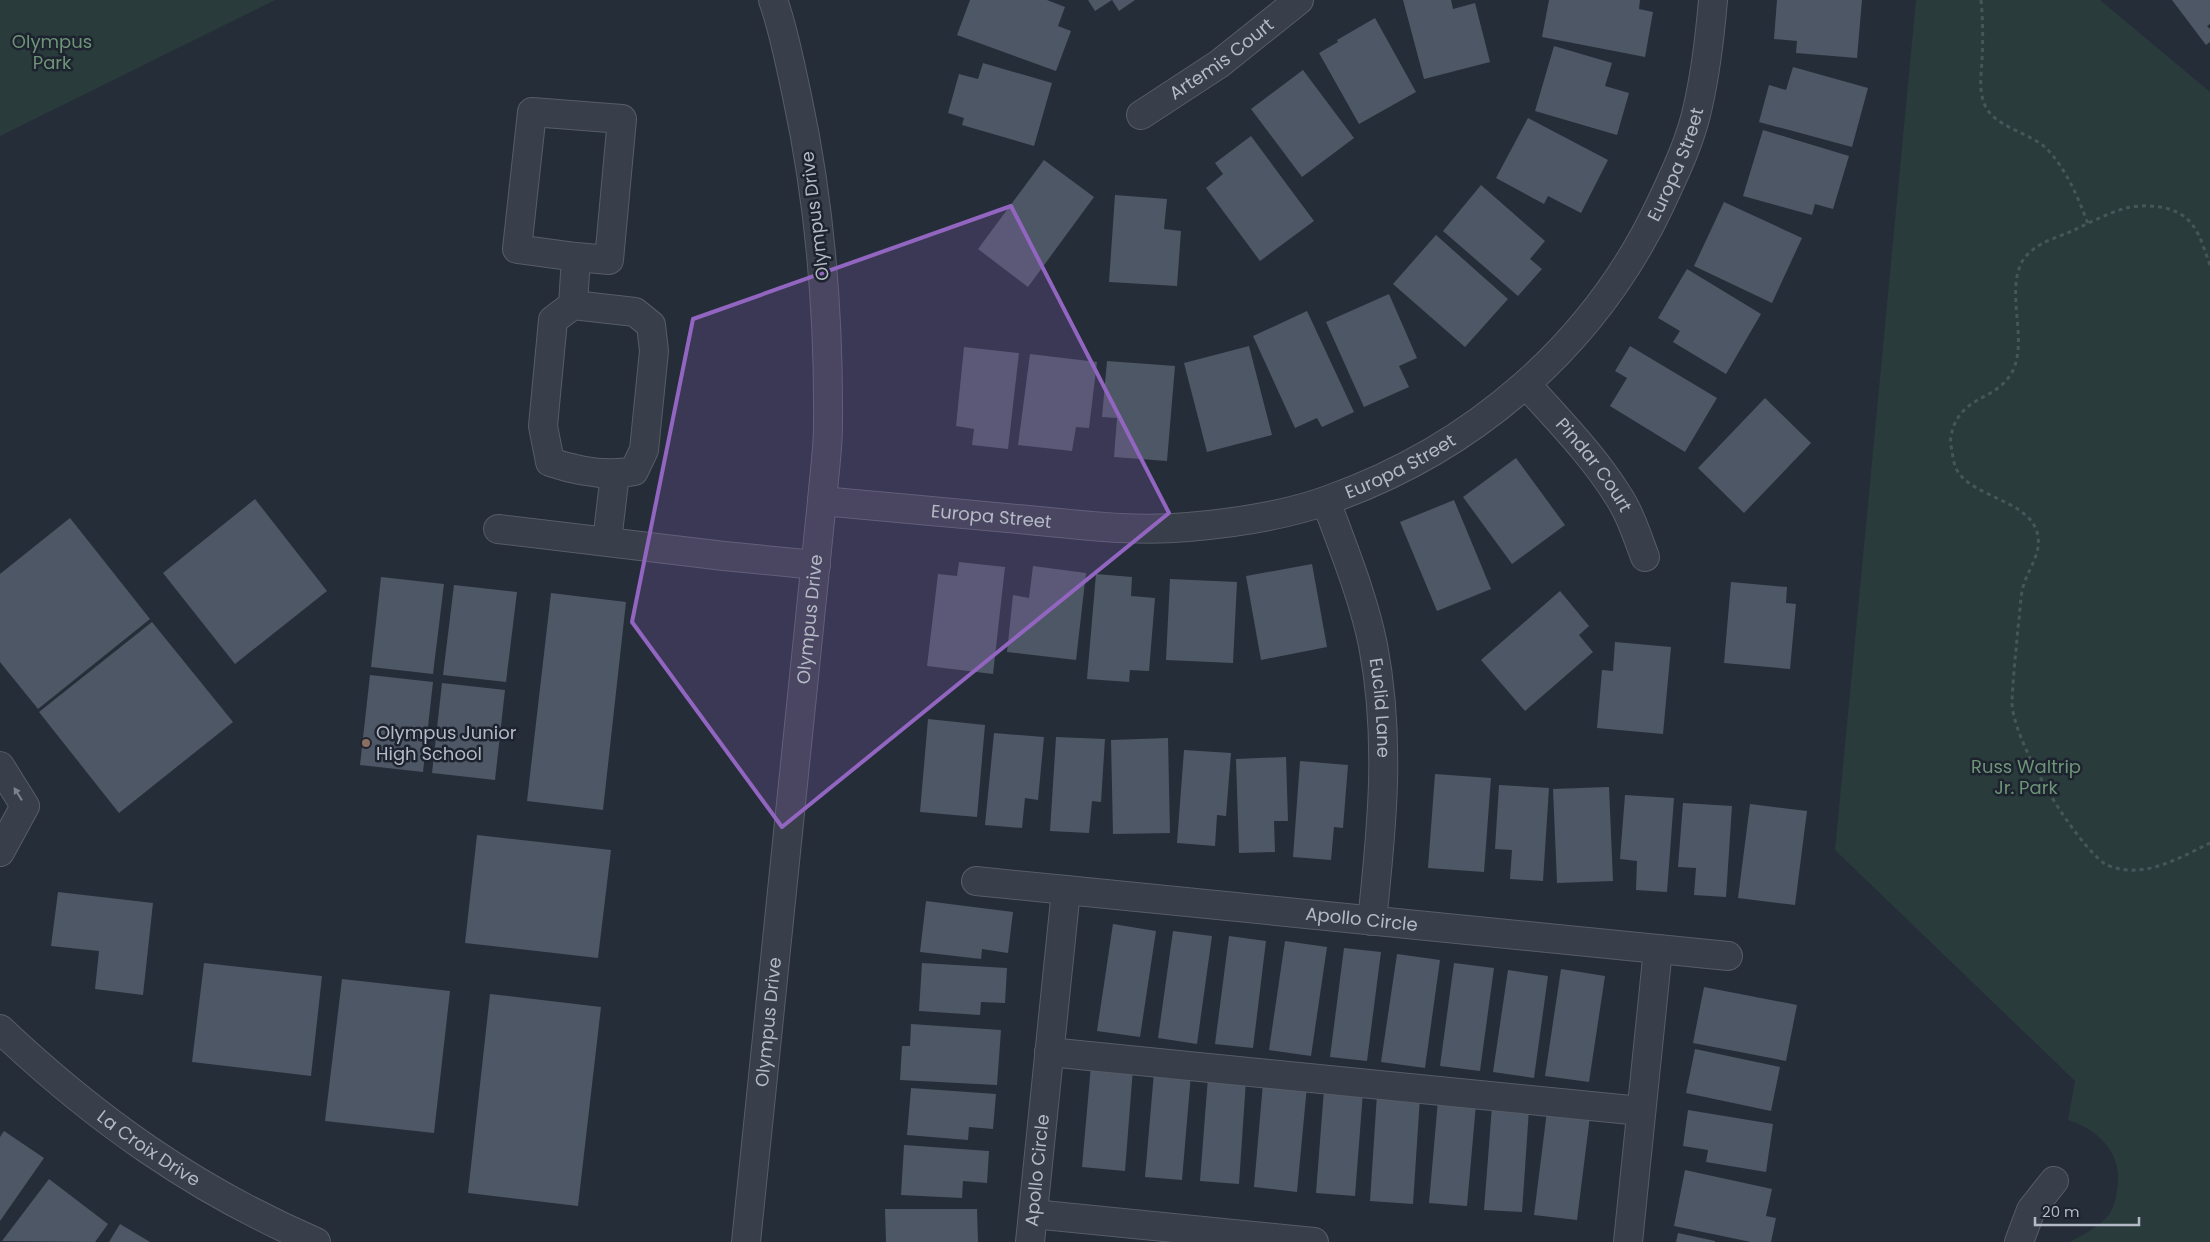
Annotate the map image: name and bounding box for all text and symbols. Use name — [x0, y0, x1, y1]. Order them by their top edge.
street label: Artemis Court — [1164, 12, 1279, 105]
park label: Olympus Park — [12, 29, 92, 75]
street label: Europa Street — [1641, 105, 1709, 225]
street label: Olympus Drive — [794, 150, 835, 282]
street label: Pindar Court — [1550, 412, 1638, 516]
street label: Europa Street — [1341, 428, 1460, 504]
street label: Europa Street — [930, 498, 1053, 534]
street label: Olympus Drive — [790, 553, 828, 685]
street label: Euclid Lane — [1364, 656, 1396, 758]
place label: Olympus Junior High School — [376, 720, 517, 766]
marker: Olympus Junior High School — [360, 737, 372, 749]
park label: Russ Waltrip Jr. Park — [1971, 754, 2081, 800]
one-way arrow — [13, 788, 22, 801]
street label: Apollo Circle — [1304, 901, 1419, 937]
street label: Olympus Drive — [749, 956, 787, 1088]
street label: La Croix Drive — [92, 1104, 205, 1192]
street label: Apollo Circle — [1019, 1113, 1055, 1228]
scale bar — [2035, 1194, 2139, 1226]
text: 20 m — [2042, 1201, 2080, 1222]

